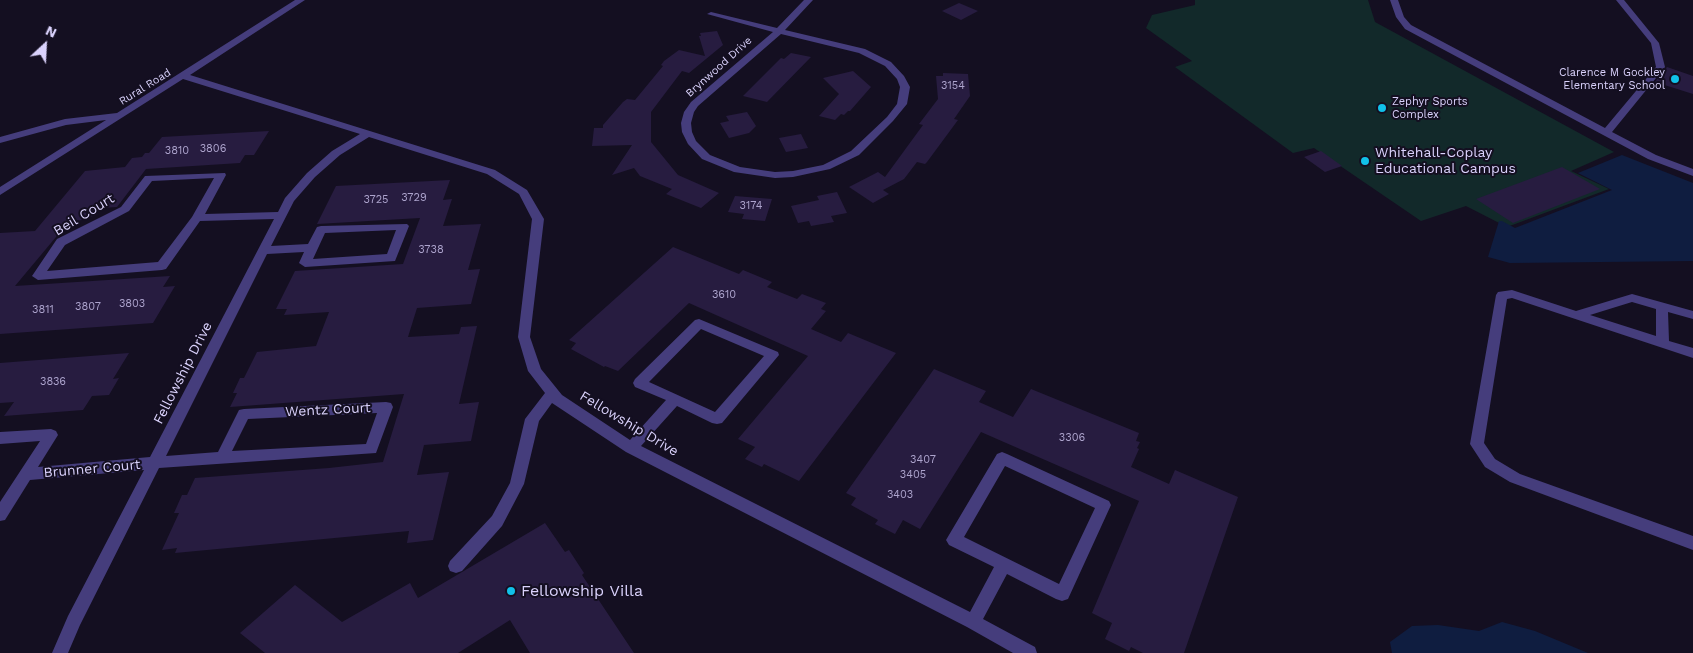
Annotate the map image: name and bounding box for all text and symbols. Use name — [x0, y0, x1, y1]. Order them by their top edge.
north arrow — [20, 20, 70, 70]
text: N — [43, 22, 59, 41]
street label: Brynwood Drive — [683, 34, 755, 100]
street label: Rural Road — [117, 66, 173, 108]
place label: Clarence M Gockley Elementary School — [1559, 66, 1665, 92]
marker: Clarence M Gockley Elementary School — [1669, 73, 1681, 85]
house number: 3154 — [941, 79, 965, 93]
place label: Zephyr Sports Complex — [1392, 95, 1468, 121]
marker: Zephyr Sports Complex — [1376, 102, 1388, 114]
house number: 3806 — [200, 142, 226, 156]
house number: 3810 — [165, 144, 189, 158]
place label: Whitehall-Coplay Educational Campus — [1375, 145, 1516, 178]
marker: Whitehall-Coplay Educational Campus — [1359, 155, 1371, 167]
street label: Beil Court — [51, 190, 117, 240]
house number: 3729 — [401, 191, 427, 205]
house number: 3725 — [364, 193, 388, 207]
house number: 3174 — [740, 199, 762, 213]
house number: 3738 — [418, 243, 444, 257]
house number: 3610 — [712, 288, 736, 302]
house number: 3803 — [119, 297, 145, 311]
house number: 3807 — [75, 300, 101, 314]
house number: 3811 — [32, 303, 54, 317]
street label: Fellowship Drive — [150, 319, 216, 427]
house number: 3836 — [40, 375, 66, 389]
street label: Fellowship Drive — [577, 388, 681, 460]
street label: Wentz Court — [285, 399, 371, 421]
house number: 3306 — [1059, 431, 1085, 445]
house number: 3407 — [910, 453, 936, 467]
street label: Brunner Court — [43, 456, 141, 482]
house number: 3405 — [900, 468, 926, 482]
house number: 3403 — [887, 488, 913, 502]
place label: Fellowship Villa — [521, 581, 643, 601]
marker: Fellowship Villa — [505, 585, 517, 597]

